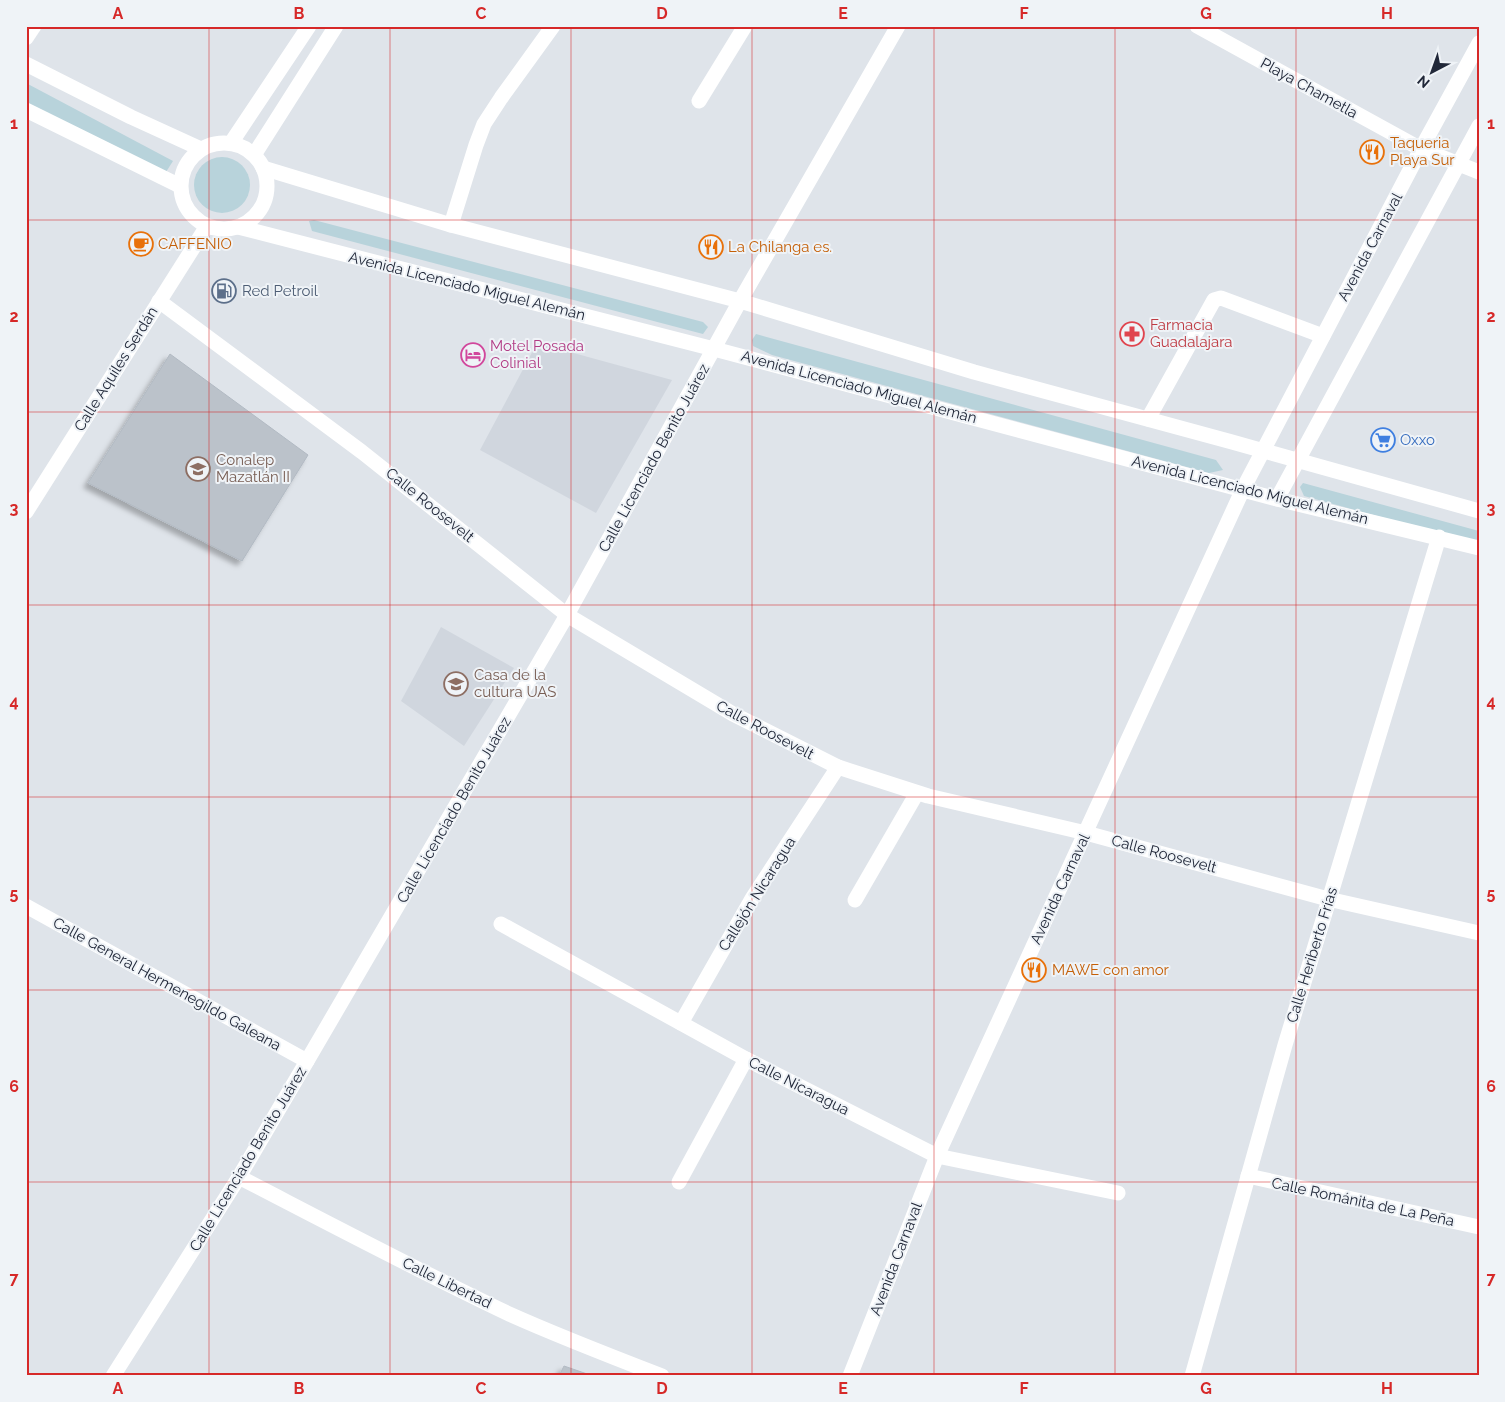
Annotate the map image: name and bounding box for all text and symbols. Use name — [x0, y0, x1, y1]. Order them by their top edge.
text: A — [113, 4, 124, 23]
text: B — [294, 4, 305, 23]
text: C — [476, 4, 487, 23]
text: D — [656, 4, 668, 23]
text: E — [838, 4, 848, 23]
text: F — [1019, 4, 1029, 23]
text: G — [1200, 4, 1212, 23]
text: H — [1381, 4, 1393, 23]
north arrow — [1408, 48, 1458, 98]
street label: Playa Chametla — [1257, 54, 1361, 122]
text: N — [1414, 72, 1433, 91]
text: 1 — [10, 114, 18, 133]
text: 1 — [1487, 114, 1495, 133]
place label: Taqueria Playa Sur — [1390, 134, 1455, 169]
restaurant icon: Taqueria Playa Sur — [1359, 139, 1385, 165]
street label: Avenida Carnaval — [1334, 189, 1407, 304]
cafe icon: CAFFENIO — [128, 231, 154, 257]
restaurant icon: La Chilanga es. — [698, 234, 724, 260]
place label: CAFFENIO — [158, 235, 232, 253]
place label: La Chilanga es. — [728, 238, 832, 256]
street label: Avenida Licenciado Miguel Alemán — [347, 248, 587, 324]
fuel station icon: Red Petroil — [211, 278, 237, 304]
place label: Red Petroil — [242, 282, 319, 300]
street label: Calle Aquiles Serdán — [70, 303, 162, 435]
text: 2 — [9, 307, 19, 326]
text: 2 — [1486, 307, 1496, 326]
place label: Farmacia Guadalajara — [1150, 316, 1233, 351]
pharmacy icon: Farmacia Guadalajara — [1119, 321, 1145, 347]
place label: Motel Posada Colinial — [490, 337, 584, 372]
hotel icon: Motel Posada Colinial — [460, 342, 486, 368]
street label: Avenida Licenciado Miguel Alemán — [739, 347, 979, 427]
street label: Calle Licenciado Benito Juárez — [595, 361, 713, 555]
supermarket icon: Oxxo — [1370, 427, 1396, 453]
place label: Oxxo — [1400, 431, 1435, 449]
place label: Conalep Mazatlán II — [216, 451, 290, 486]
street label: Avenida Licenciado Miguel Alemán — [1130, 452, 1370, 528]
school or university icon: Conalep Mazatlán II — [185, 456, 211, 482]
street label: Calle Roosevelt — [382, 464, 478, 546]
text: 3 — [10, 499, 19, 518]
text: 3 — [1487, 499, 1496, 518]
place label: Casa de la cultura UAS — [474, 666, 556, 701]
school or university icon: Casa de la cultura UAS — [443, 671, 469, 697]
text: 4 — [9, 692, 19, 711]
text: 4 — [1486, 692, 1496, 711]
street label: Calle Roosevelt — [713, 697, 817, 763]
street label: Calle Licenciado Benito Juárez — [393, 714, 515, 906]
street label: Avenida Carnaval — [1026, 830, 1094, 947]
street label: Calle Roosevelt — [1109, 831, 1219, 877]
street label: Callejón Nicaragua — [715, 834, 799, 954]
text: 5 — [10, 884, 19, 903]
text: 5 — [1487, 884, 1496, 903]
street label: Calle Heriberto Frías — [1283, 885, 1341, 1025]
street label: Calle General Hermenegildo Galeana — [50, 914, 284, 1054]
restaurant icon: MAWE con amor — [1021, 957, 1047, 983]
place label: MAWE con amor — [1052, 961, 1170, 979]
street label: Calle Nicaragua — [746, 1053, 852, 1119]
street label: Calle Licenciado Benito Juárez — [186, 1063, 310, 1255]
text: 6 — [9, 1077, 19, 1096]
text: 6 — [1486, 1077, 1496, 1096]
street label: Calle Románita de La Peña — [1270, 1174, 1456, 1230]
street label: Avenida Carnaval — [866, 1199, 926, 1318]
street label: Calle Libertad — [399, 1254, 495, 1312]
text: 7 — [10, 1269, 19, 1288]
text: 7 — [1487, 1269, 1496, 1288]
text: A — [113, 1379, 124, 1398]
text: B — [294, 1379, 305, 1398]
text: C — [476, 1379, 487, 1398]
text: D — [656, 1379, 668, 1398]
text: E — [838, 1379, 848, 1398]
text: F — [1019, 1379, 1029, 1398]
text: G — [1200, 1379, 1212, 1398]
text: H — [1381, 1379, 1393, 1398]

